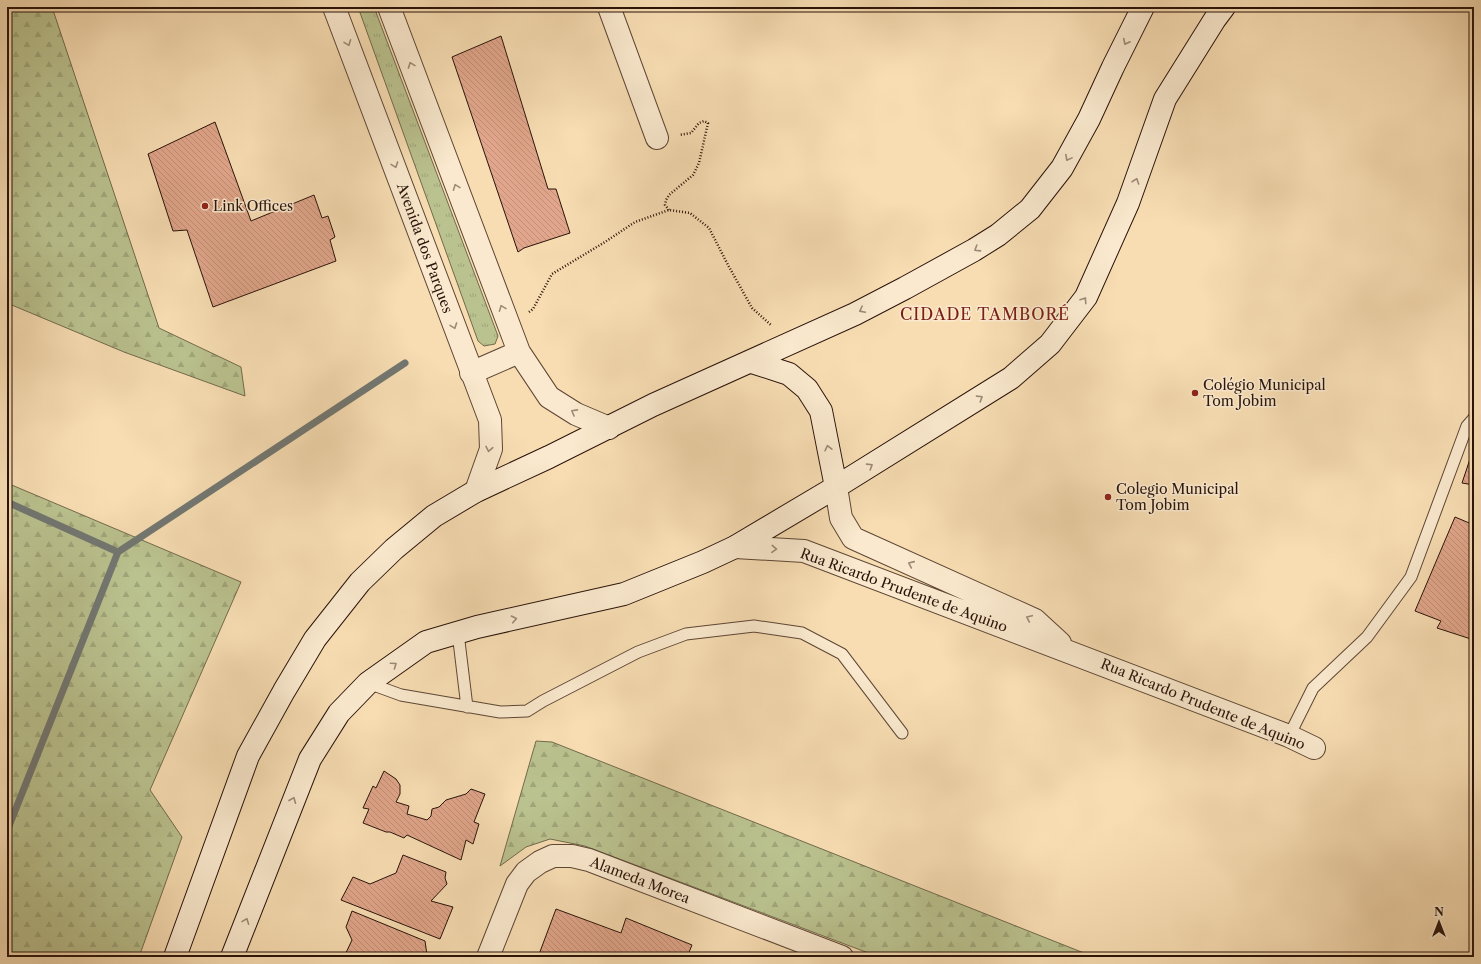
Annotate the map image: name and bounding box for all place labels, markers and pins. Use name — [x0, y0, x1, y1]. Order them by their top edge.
place label: Link Offices — [213, 197, 293, 215]
marker: Link Offices — [200, 201, 210, 211]
place label: Colégio Municipal Tom Jobim — [1203, 376, 1326, 410]
marker: Colégio Municipal Tom Jobim — [1190, 388, 1200, 398]
place label: Colegio Municipal Tom Jobim — [1116, 480, 1239, 514]
marker: Colegio Municipal Tom Jobim — [1103, 492, 1113, 502]

